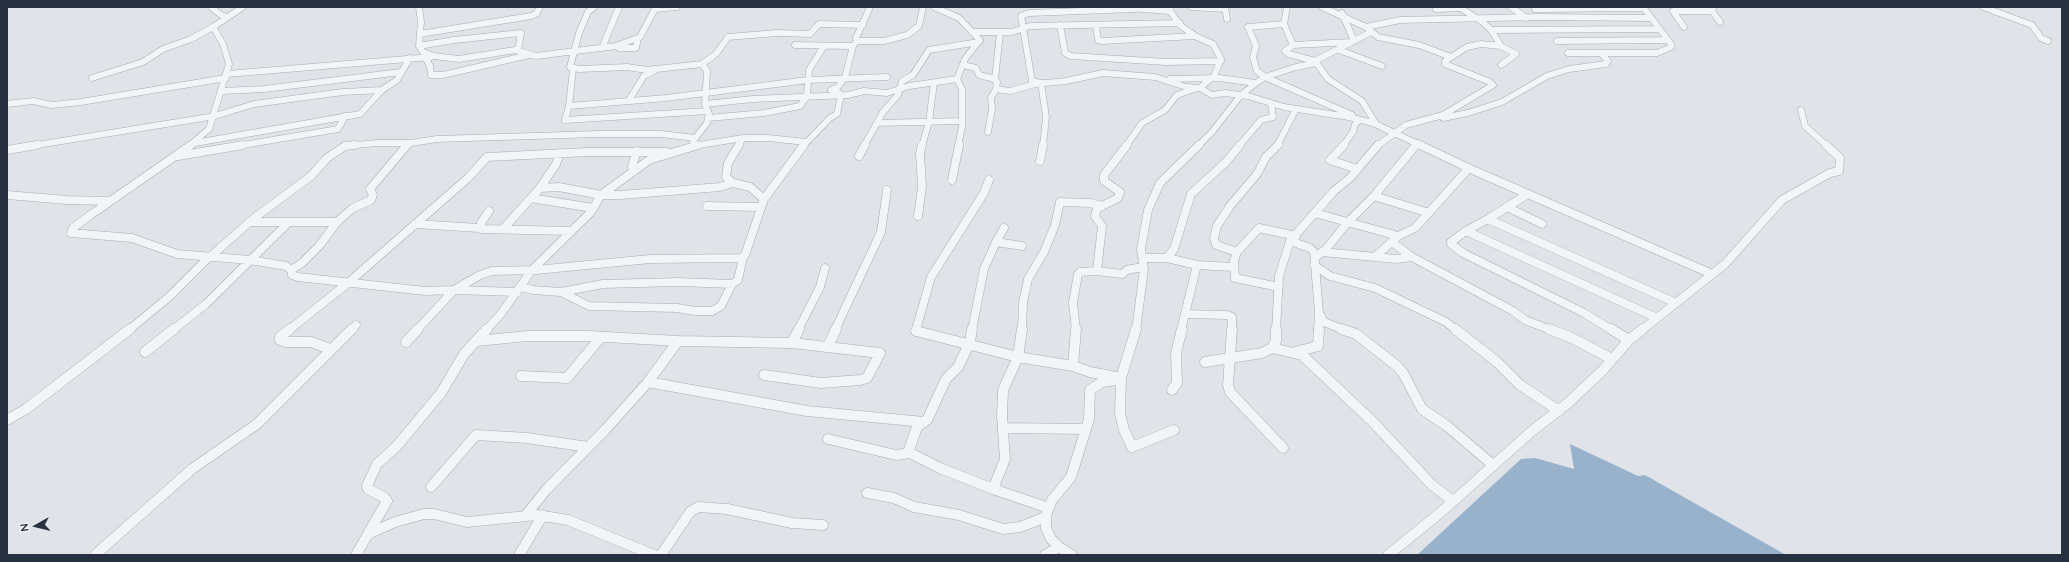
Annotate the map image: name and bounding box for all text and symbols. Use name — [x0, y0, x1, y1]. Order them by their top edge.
north arrow — [16, 506, 56, 546]
text: N — [17, 523, 32, 533]

